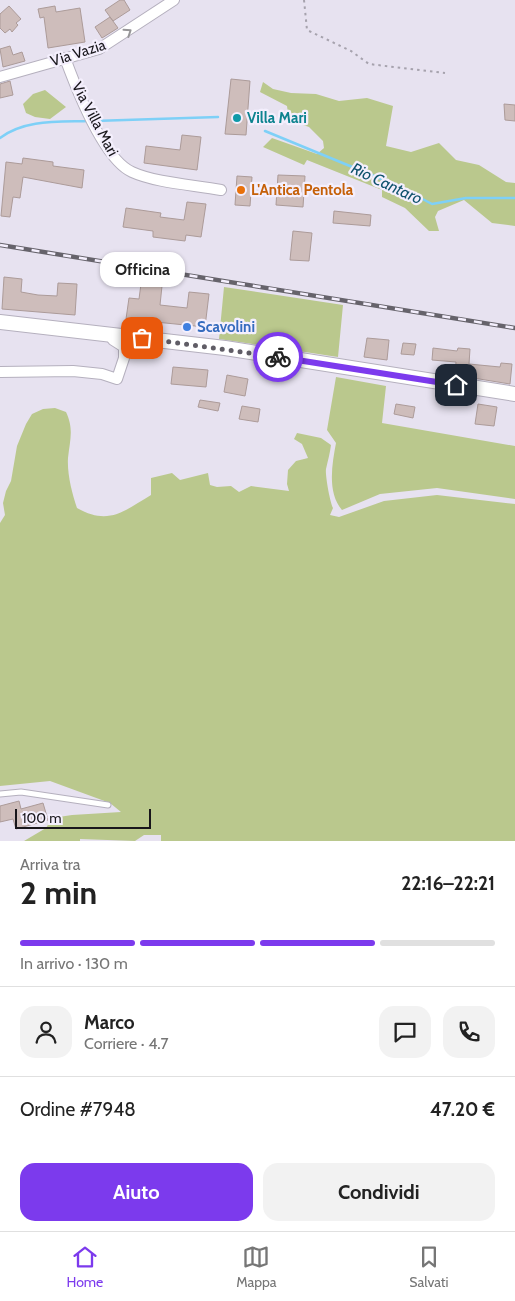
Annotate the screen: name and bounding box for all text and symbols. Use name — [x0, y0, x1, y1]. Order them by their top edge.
one-way arrow — [122, 29, 131, 38]
street label: Via Vazia — [48, 35, 109, 70]
street label: Via Villa Mari — [68, 79, 122, 159]
place label: Villa Mari — [247, 109, 307, 127]
marker: Villa Mari — [231, 112, 243, 124]
water label: Rio Cantaro — [348, 159, 425, 208]
place label: L'Antica Pentola — [251, 181, 354, 199]
marker: L'Antica Pentola — [235, 184, 247, 196]
callout: Officina — [100, 253, 184, 288]
text: Officina — [115, 260, 170, 279]
pin — [121, 317, 163, 359]
place label: Scavolini — [197, 318, 255, 336]
marker: Scavolini — [181, 321, 193, 333]
icon: bag — [128, 324, 156, 352]
courier — [253, 332, 303, 382]
icon: bike — [264, 343, 292, 371]
pin — [435, 364, 477, 406]
icon: home — [442, 371, 470, 399]
scale bar — [15, 806, 151, 829]
text: 100 m — [22, 809, 62, 827]
text: Arriva tra — [20, 855, 80, 874]
text: 22:16–22:21 — [401, 872, 495, 895]
text: 2 min — [20, 873, 97, 912]
text: In arrivo · 130 m — [20, 954, 128, 973]
button: person — [20, 1006, 72, 1058]
button: chat — [379, 1006, 431, 1058]
button: phone — [443, 1006, 495, 1058]
text: Marco — [84, 1011, 135, 1034]
text: Corriere · 4.7 — [84, 1034, 169, 1053]
text: Ordine #7948 — [20, 1098, 136, 1121]
text: 47.20 € — [430, 1098, 495, 1121]
button: Aiuto — [20, 1163, 253, 1221]
button: Condividi — [263, 1163, 495, 1221]
tab: Home — [66, 1243, 103, 1291]
tab: Mappa — [236, 1243, 276, 1291]
tab: Salvati — [409, 1243, 449, 1291]

